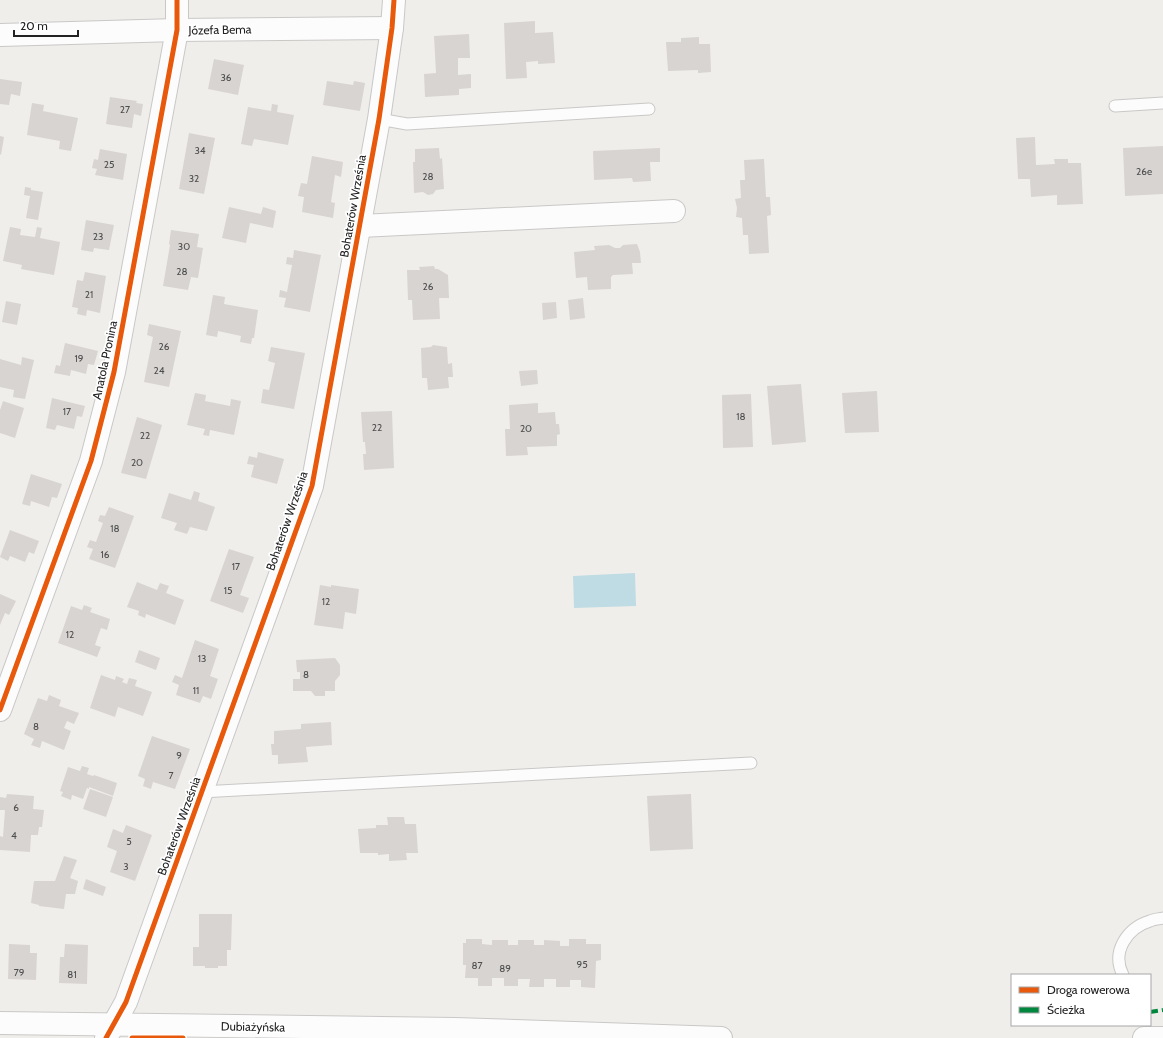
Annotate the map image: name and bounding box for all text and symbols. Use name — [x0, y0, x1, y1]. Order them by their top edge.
scale bar — [14, 12, 78, 38]
text: 20 m — [20, 18, 48, 33]
street label: Józefa Bema — [187, 21, 252, 38]
house number: 36 — [220, 71, 232, 84]
house number: 27 — [120, 103, 130, 116]
house number: 34 — [194, 144, 206, 157]
street label: Bohaterów Września — [336, 153, 369, 258]
house number: 25 — [104, 158, 114, 171]
house number: 26e — [1136, 165, 1152, 178]
house number: 28 — [422, 170, 434, 183]
house number: 32 — [189, 172, 199, 185]
house number: 23 — [93, 230, 103, 243]
house number: 30 — [178, 240, 190, 253]
house number: 28 — [176, 265, 188, 278]
house number: 26 — [423, 280, 434, 293]
house number: 21 — [85, 288, 93, 301]
street label: Anatola Pronina — [89, 319, 120, 401]
house number: 26 — [159, 340, 170, 353]
house number: 19 — [75, 352, 84, 365]
house number: 24 — [153, 364, 165, 377]
house number: 17 — [63, 405, 71, 418]
house number: 18 — [736, 410, 746, 423]
house number: 22 — [372, 421, 382, 434]
house number: 20 — [520, 422, 532, 435]
house number: 22 — [140, 429, 150, 442]
house number: 20 — [131, 456, 143, 469]
street label: Bohaterów Września — [263, 469, 311, 572]
house number: 18 — [110, 522, 120, 535]
house number: 16 — [101, 548, 110, 561]
house number: 17 — [232, 560, 240, 573]
house number: 15 — [224, 584, 232, 597]
house number: 12 — [322, 595, 330, 608]
house number: 12 — [66, 628, 74, 641]
house number: 13 — [198, 652, 206, 665]
house number: 8 — [303, 668, 309, 681]
house number: 11 — [193, 684, 199, 697]
house number: 8 — [33, 720, 39, 733]
house number: 9 — [176, 749, 182, 762]
house number: 7 — [168, 769, 174, 782]
street label: Bohaterów Września — [154, 774, 203, 877]
house number: 6 — [13, 801, 19, 814]
house number: 4 — [11, 829, 17, 842]
house number: 5 — [126, 835, 132, 848]
house number: 3 — [123, 860, 129, 873]
house number: 95 — [576, 958, 588, 971]
house number: 87 — [471, 959, 483, 972]
house number: 89 — [499, 962, 511, 975]
house number: 79 — [14, 966, 25, 979]
house number: 81 — [67, 968, 77, 981]
legend — [1011, 974, 1151, 1026]
text: Droga rowerowa — [1047, 982, 1130, 997]
text: Ścieżka — [1047, 1002, 1085, 1017]
street label: Dubiażyńska — [221, 1018, 286, 1035]

